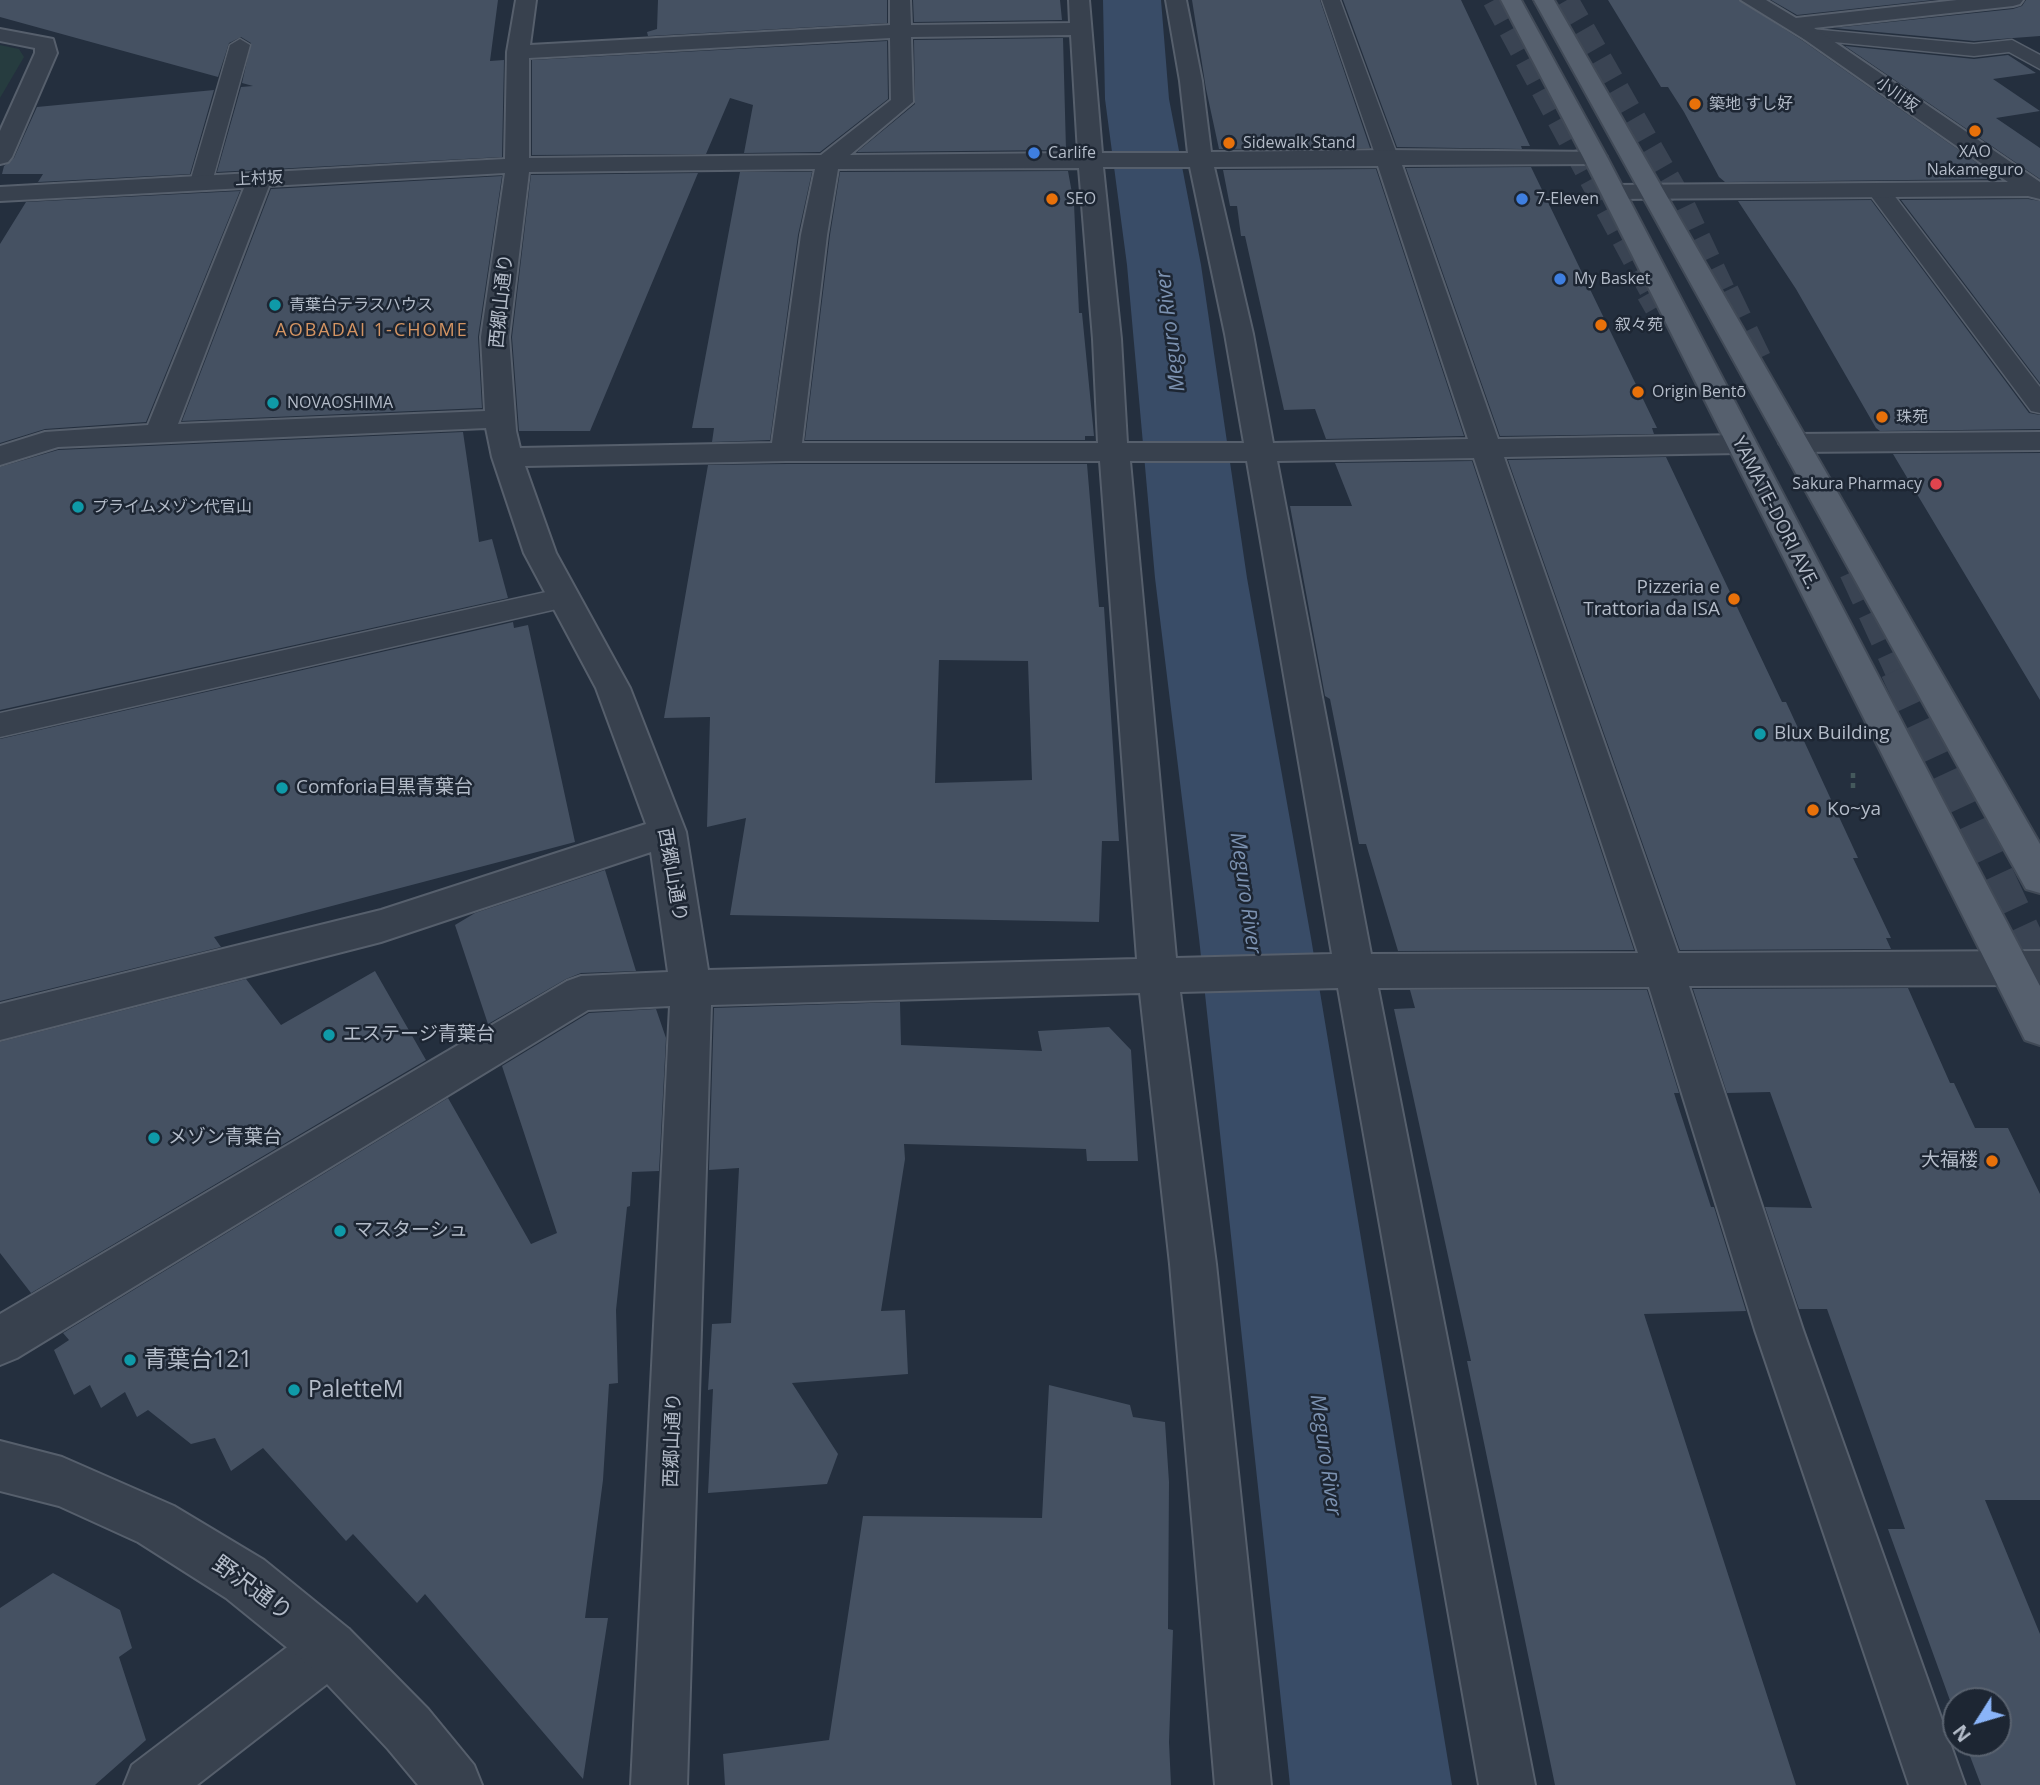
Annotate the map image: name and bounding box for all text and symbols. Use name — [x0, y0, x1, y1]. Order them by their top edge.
street label: 小川坂 — [1872, 73, 1922, 117]
place label: 築地 すし好 — [1709, 94, 1793, 114]
marker: 築地 すし好 — [1687, 96, 1703, 112]
marker: XAO Nakameguro — [1967, 123, 1983, 139]
place label: Sidewalk Stand — [1243, 133, 1355, 153]
marker: Sidewalk Stand — [1221, 135, 1237, 151]
place label: XAO Nakameguro — [1927, 142, 2023, 180]
place label: Carlife — [1048, 143, 1096, 163]
marker: Carlife — [1026, 145, 1042, 161]
street label: 上村坂 — [235, 168, 283, 190]
place label: SEO — [1066, 189, 1096, 209]
place label: 7-Eleven — [1536, 189, 1599, 209]
marker: SEO — [1044, 191, 1060, 207]
marker: 7-Eleven — [1514, 191, 1530, 207]
street label: 西郷山通り — [486, 253, 518, 349]
water label: Meguro River — [1151, 269, 1191, 393]
place label: My Basket — [1574, 269, 1651, 289]
marker: My Basket — [1552, 271, 1568, 287]
place label: 青葉台テラスハウス — [289, 295, 433, 315]
marker: 青葉台テラスハウス — [267, 297, 283, 313]
place label: 叙々苑 — [1615, 315, 1663, 335]
marker: 叙々苑 — [1593, 317, 1609, 333]
district label: AOBADAI 1-CHOME — [277, 320, 467, 342]
place label: Origin Bentō — [1652, 382, 1746, 402]
marker: Origin Bentō — [1630, 384, 1646, 400]
place label: NOVAOSHIMA — [287, 393, 393, 413]
marker: NOVAOSHIMA — [265, 395, 281, 411]
place label: 珠苑 — [1896, 407, 1928, 427]
marker: 珠苑 — [1874, 409, 1890, 425]
street label: YAMATE-DORI AVE. — [1727, 433, 1823, 593]
place label: Sakura Pharmacy — [1792, 474, 1922, 494]
marker: Sakura Pharmacy — [1928, 476, 1944, 492]
place label: プライムメゾン代官山 — [92, 497, 252, 517]
marker: プライムメゾン代官山 — [70, 499, 86, 515]
place label: Pizzeria e Trattoria da ISA — [1583, 577, 1720, 621]
marker: Pizzeria e Trattoria da ISA — [1726, 591, 1742, 607]
place label: Blux Building — [1774, 723, 1890, 745]
marker: Blux Building — [1752, 726, 1768, 742]
place label: Comforia目黒青葉台 — [296, 777, 473, 799]
marker: Comforia目黒青葉台 — [274, 780, 290, 796]
place label: Ko~ya — [1827, 799, 1881, 821]
marker: Ko~ya — [1805, 802, 1821, 818]
street label: 西郷山通り — [653, 826, 691, 924]
water label: Meguro River — [1224, 831, 1266, 955]
place label: エステージ青葉台 — [343, 1024, 495, 1046]
marker: エステージ青葉台 — [321, 1027, 337, 1043]
place label: メゾン青葉台 — [168, 1127, 282, 1149]
marker: メゾン青葉台 — [146, 1130, 162, 1146]
place label: 大福楼 — [1921, 1150, 1978, 1172]
marker: 大福楼 — [1984, 1153, 2000, 1169]
place label: マスターシュ — [354, 1220, 468, 1242]
marker: マスターシュ — [332, 1223, 348, 1239]
place label: 青葉台121 — [144, 1346, 252, 1374]
marker: 青葉台121 — [122, 1352, 138, 1368]
place label: PaletteM — [308, 1376, 403, 1404]
marker: PaletteM — [286, 1382, 302, 1398]
street label: 西郷山通り — [660, 1392, 686, 1488]
water label: Meguro River — [1304, 1393, 1346, 1517]
street label: 野沢通り — [207, 1551, 297, 1627]
north arrow — [1942, 1687, 2012, 1757]
text: N — [1947, 1719, 1977, 1747]

